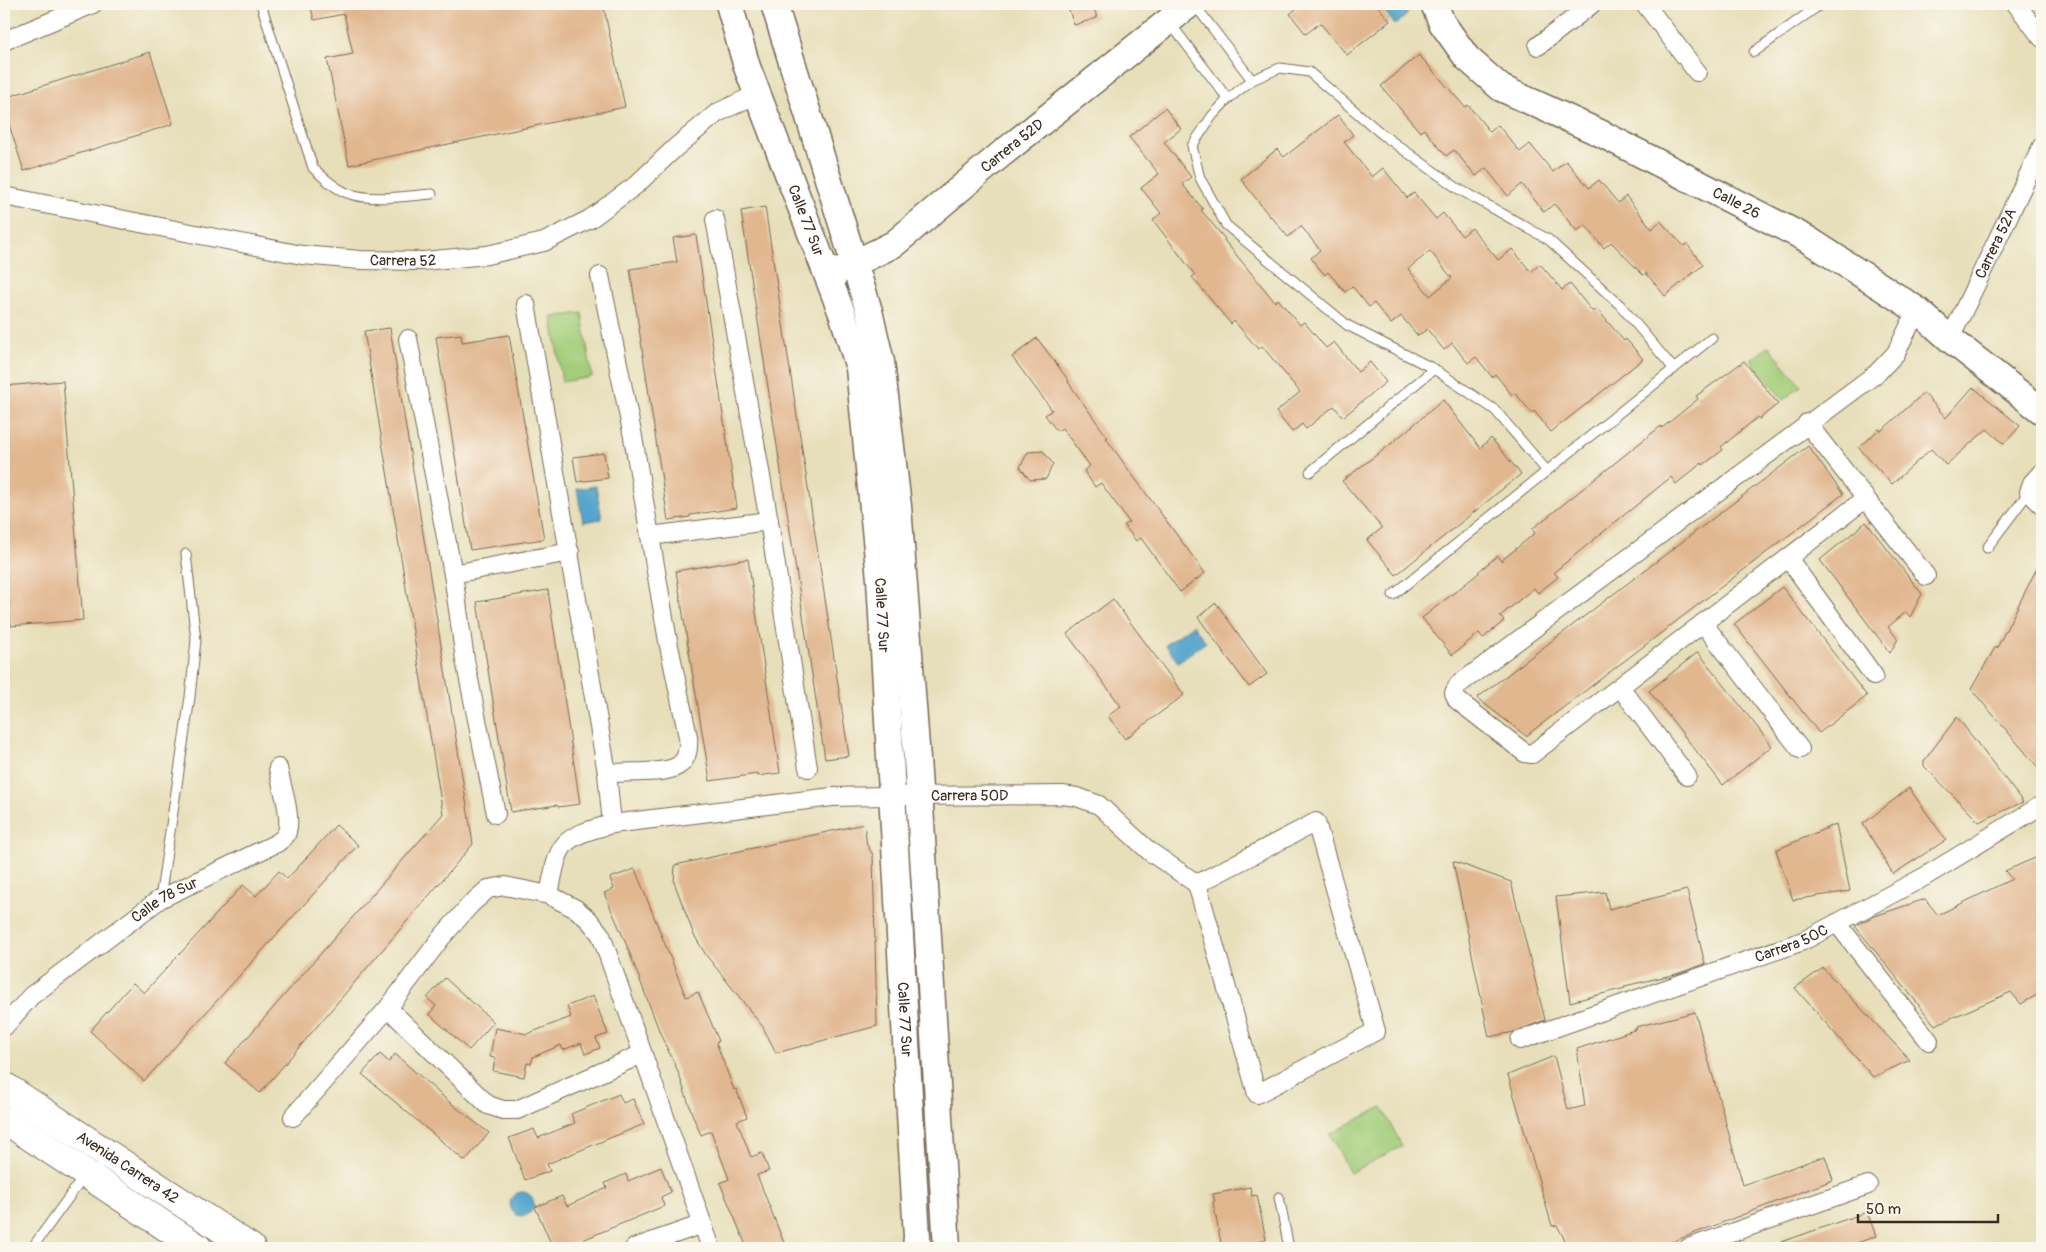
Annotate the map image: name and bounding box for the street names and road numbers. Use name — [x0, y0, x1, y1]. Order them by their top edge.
street label: Carrera 52D — [977, 115, 1048, 177]
street label: Calle 77 Sur — [783, 182, 828, 260]
street label: Calle 26 — [1709, 183, 1763, 223]
street label: Carrera 52A — [1971, 205, 2021, 282]
street label: Carrera 52 — [370, 251, 437, 271]
street label: Calle 77 Sur — [870, 577, 893, 654]
street label: Carrera 50D — [931, 786, 1008, 806]
street label: Calle 78 Sur — [128, 873, 202, 927]
street label: Carrera 50C — [1752, 920, 1831, 967]
street label: Calle 77 Sur — [893, 982, 916, 1058]
street label: Avenida Carrera 42 — [73, 1127, 182, 1208]

